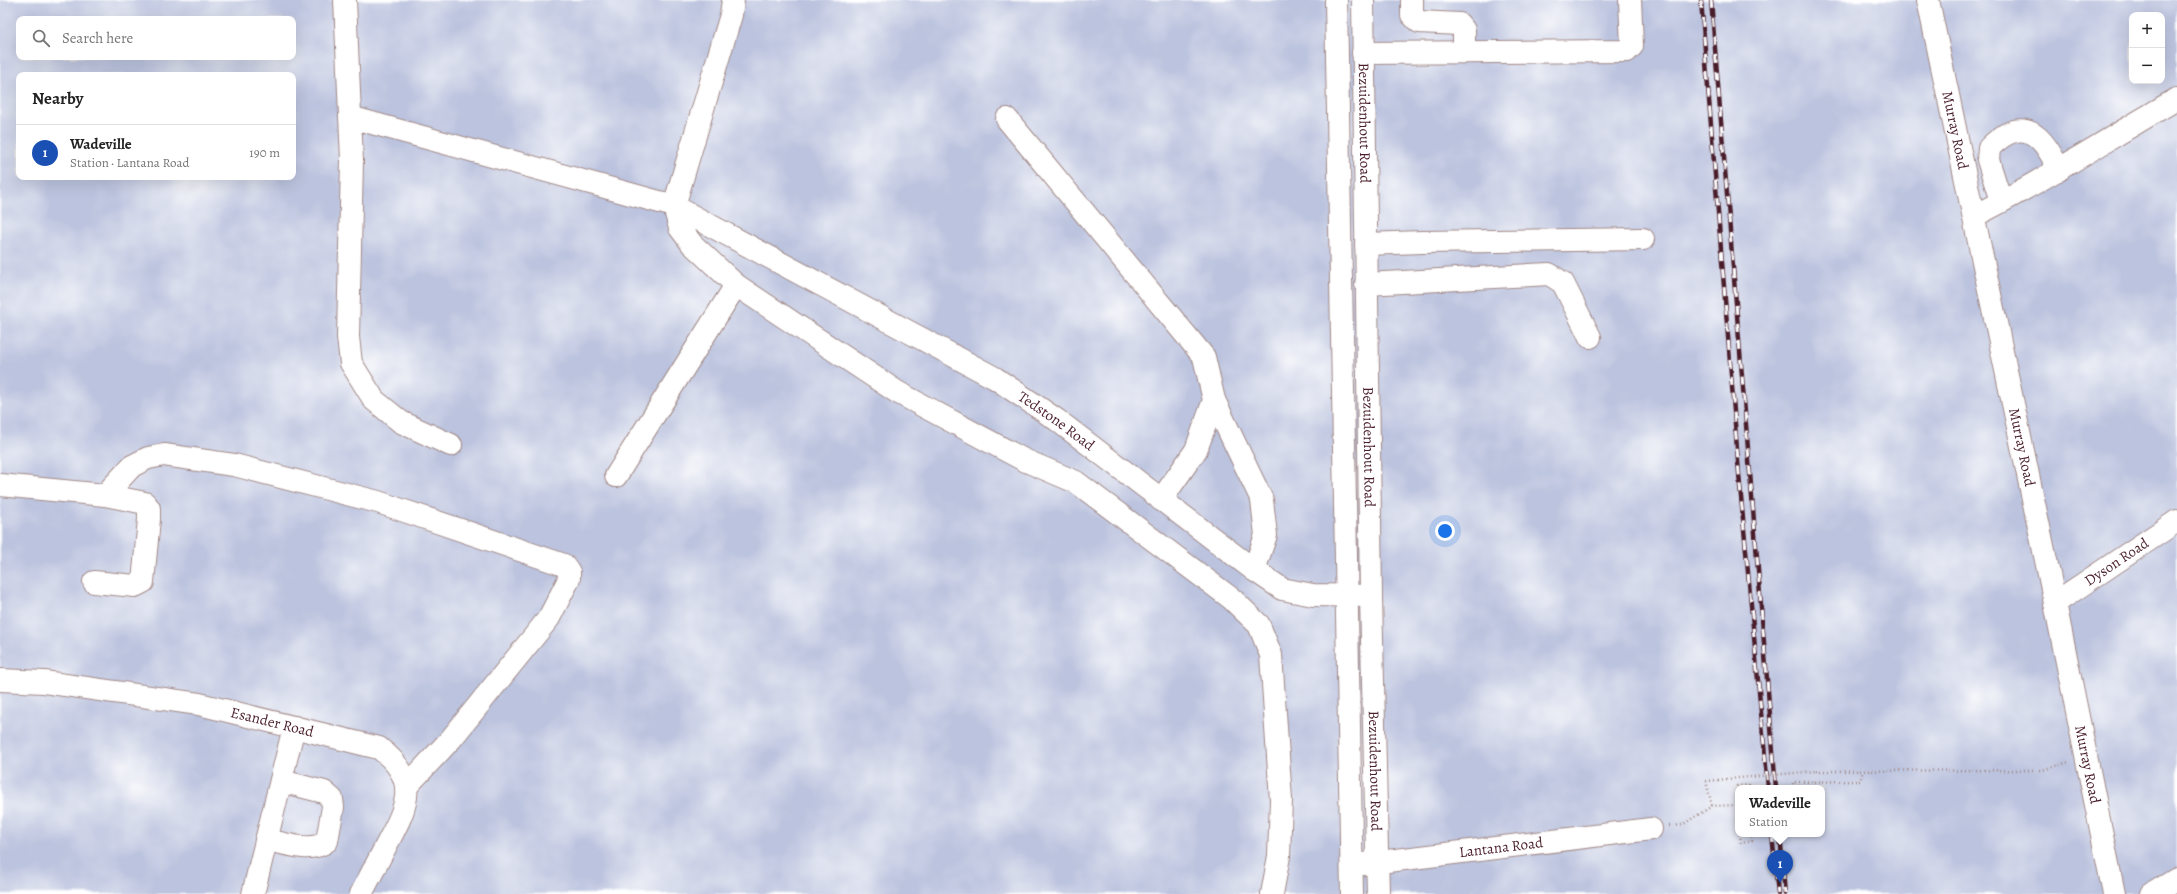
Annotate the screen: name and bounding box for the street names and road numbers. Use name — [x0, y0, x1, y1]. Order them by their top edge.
street label: Bezuidenhout Road — [1354, 63, 1375, 184]
street label: Murray Road — [1937, 89, 1974, 172]
street label: Bezuidenhout Road — [1358, 386, 1380, 508]
street label: Tedstone Road — [1014, 387, 1099, 456]
street label: Murray Road — [2004, 406, 2040, 489]
street label: Dyson Road — [2080, 532, 2153, 590]
street label: Esander Road — [229, 702, 317, 742]
street label: Bezuidenhout Road — [1364, 710, 1387, 832]
street label: Murray Road — [2070, 724, 2106, 806]
street label: Lantana Road — [1458, 832, 1545, 862]

